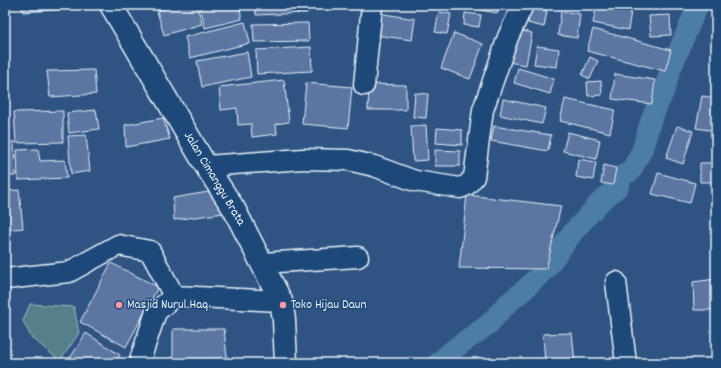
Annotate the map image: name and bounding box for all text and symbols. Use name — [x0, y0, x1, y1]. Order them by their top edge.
street label: Jalan Cimanggu Brata — [178, 128, 250, 230]
place label: Masjid Nurul Haq — [127, 296, 208, 315]
place label: Toko Hijau Daun — [291, 296, 366, 315]
marker: Masjid Nurul Haq — [114, 300, 124, 310]
marker: Toko Hijau Daun — [278, 300, 288, 310]

